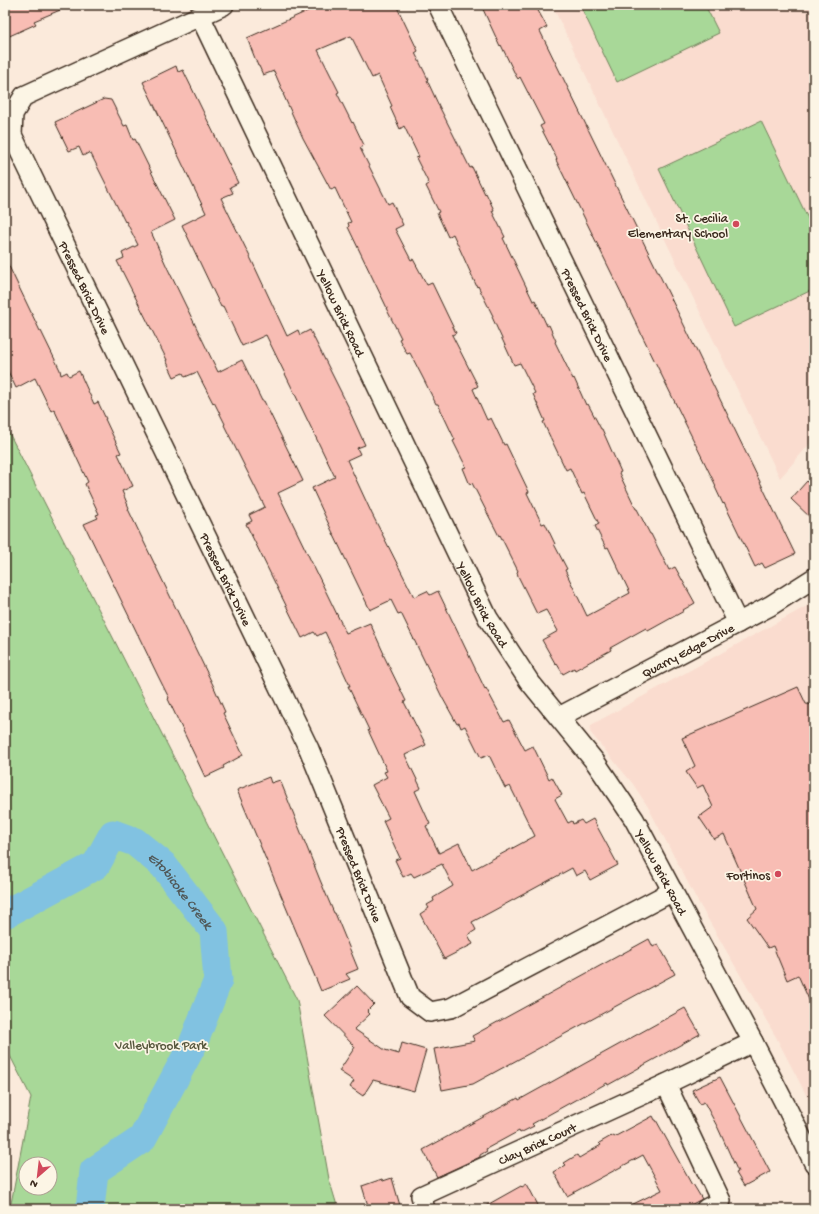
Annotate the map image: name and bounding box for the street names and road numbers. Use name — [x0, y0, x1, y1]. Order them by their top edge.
street label: Pressed Brick Drive — [54, 239, 112, 337]
street label: Pressed Brick Drive — [557, 266, 615, 365]
street label: Yellow Brick Road — [312, 267, 367, 361]
street label: Pressed Brick Drive — [195, 530, 253, 629]
street label: Yellow Brick Road — [452, 559, 511, 652]
street label: Quarry Edge Drive — [640, 621, 737, 682]
street label: Pressed Brick Drive — [331, 824, 384, 925]
street label: Yellow Brick Road — [631, 827, 689, 919]
street label: Clay Brick Court — [497, 1120, 581, 1170]

